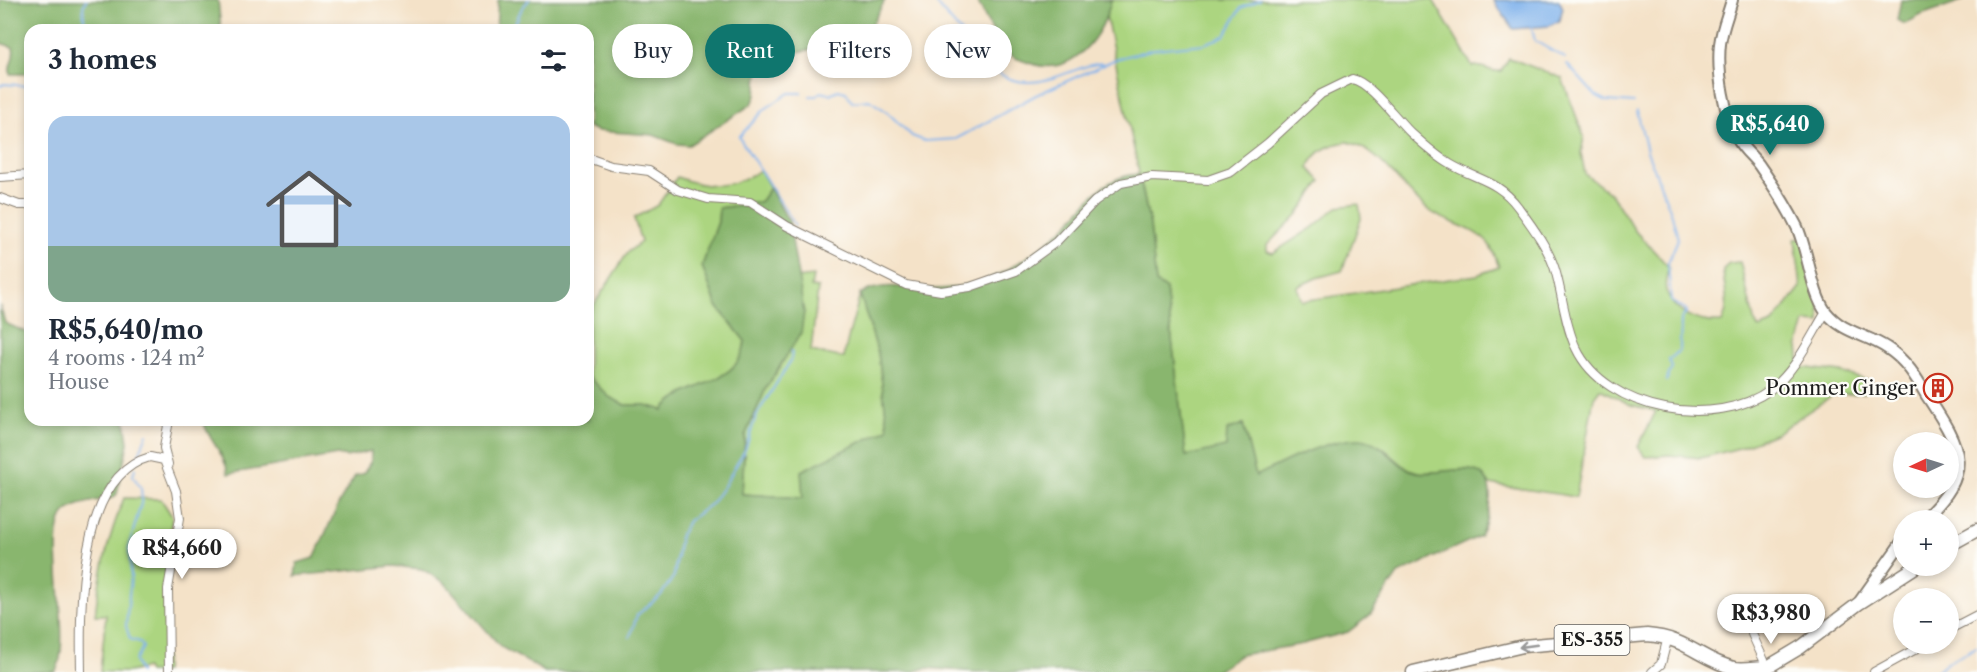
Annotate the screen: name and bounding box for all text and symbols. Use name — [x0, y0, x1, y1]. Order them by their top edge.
chip: Buy — [612, 24, 693, 78]
chip: Rent — [705, 24, 795, 78]
chip: Filters — [807, 24, 912, 78]
chip: New — [924, 24, 1012, 78]
text: 3 homes — [48, 44, 157, 76]
icon: filters — [537, 44, 570, 77]
pin: R$5,640 — [1715, 105, 1825, 156]
text: R$5,640 — [1730, 112, 1810, 136]
icon: home — [255, 155, 363, 263]
text: R$5,640/mo — [48, 314, 203, 346]
text: 4 rooms · 124 m² — [48, 346, 205, 370]
text: House — [48, 370, 109, 394]
building icon: Pommer Ginger — [1922, 372, 1954, 404]
place label: Pommer Ginger — [1765, 376, 1918, 400]
north arrow — [1893, 432, 1959, 498]
map controls — [1893, 432, 1959, 654]
button: + — [1893, 510, 1959, 576]
pin: R$4,660 — [127, 529, 237, 580]
text: R$4,660 — [142, 536, 222, 560]
button: − — [1893, 588, 1959, 654]
pin: R$3,980 — [1716, 594, 1826, 645]
text: R$3,980 — [1731, 601, 1811, 625]
road number: ES-355 — [1554, 625, 1630, 655]
one-way arrow — [1518, 640, 1538, 651]

